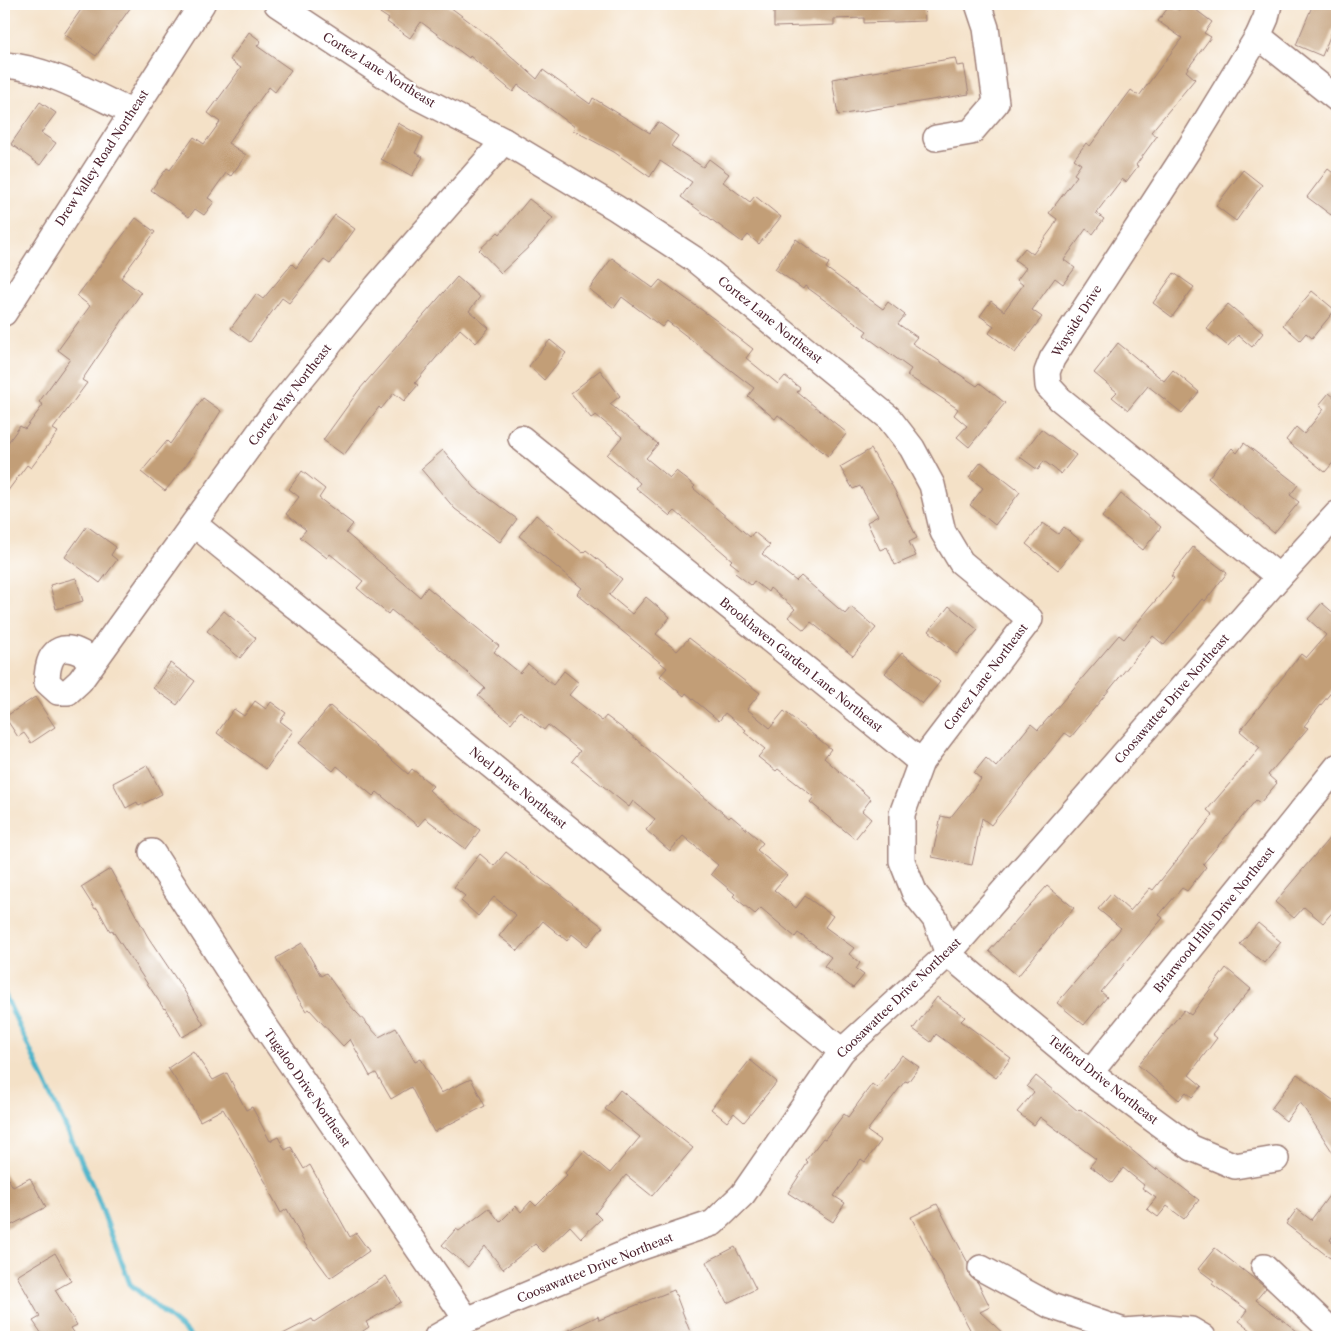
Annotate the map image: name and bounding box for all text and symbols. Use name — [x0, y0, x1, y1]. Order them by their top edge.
street label: Cortez Lane Northeast — [320, 29, 439, 111]
street label: Drew Valley Road Northeast — [52, 86, 152, 229]
street label: Cortez Lane Northeast — [715, 273, 826, 367]
street label: Wayside Drive — [1048, 282, 1105, 360]
street label: Cortez Way Northeast — [245, 340, 335, 449]
street label: Brookhaven Garden Lane Northeast — [717, 594, 886, 736]
street label: Cortez Lane Northeast — [941, 620, 1031, 733]
street label: Coosawattee Drive Northeast — [1111, 630, 1233, 767]
street label: Noel Drive Northeast — [467, 744, 571, 832]
street label: Briarwood Hills Drive Northeast — [1150, 843, 1278, 996]
street label: Coosawattee Drive Northeast — [833, 934, 964, 1061]
street label: Tugaloo Drive Northeast — [261, 1026, 354, 1150]
street label: Telford Drive Northeast — [1045, 1032, 1162, 1128]
street label: Coosawattee Drive Northeast — [515, 1229, 676, 1306]

